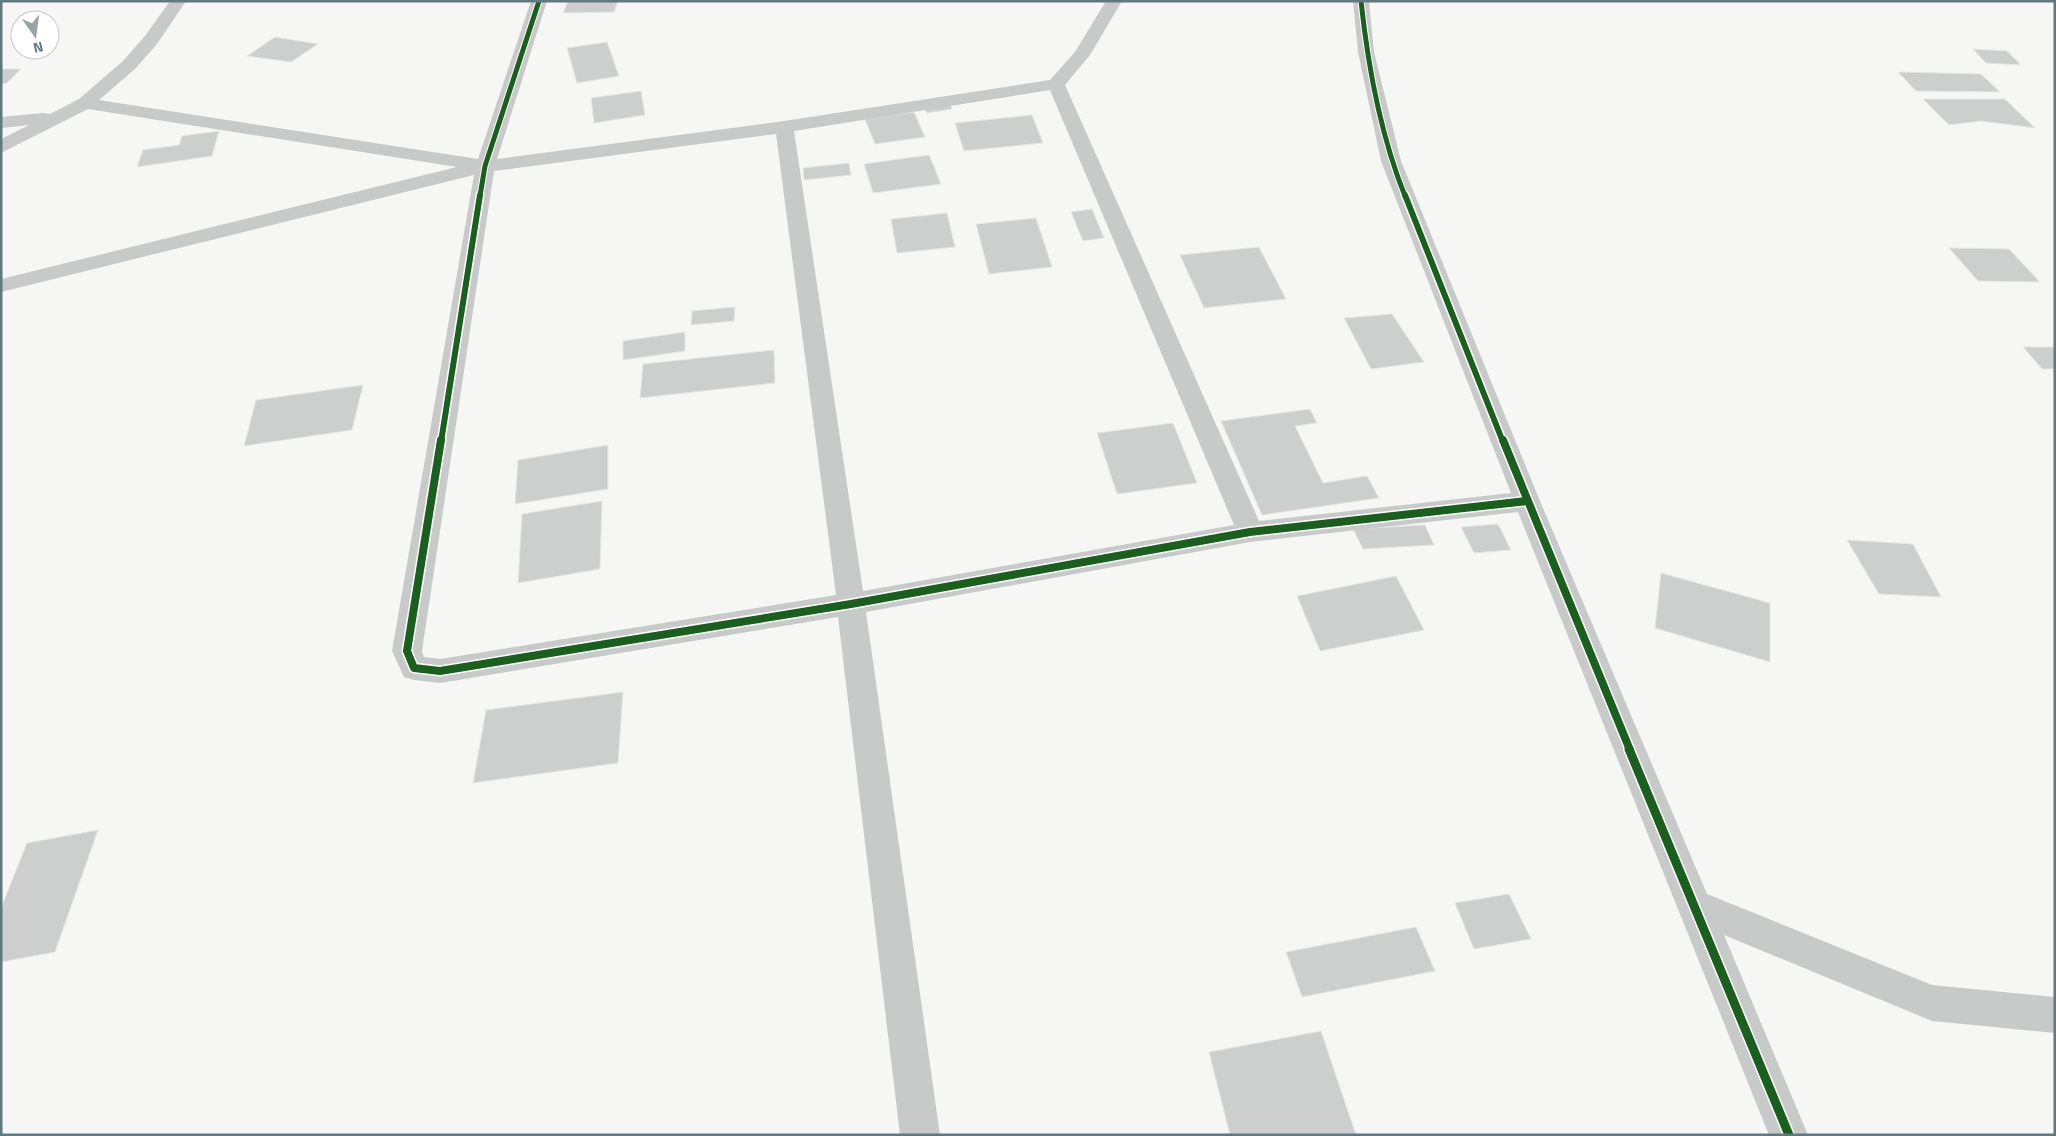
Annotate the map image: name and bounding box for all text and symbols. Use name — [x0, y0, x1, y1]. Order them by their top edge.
north arrow — [10, 10, 60, 60]
text: N — [31, 37, 46, 59]

